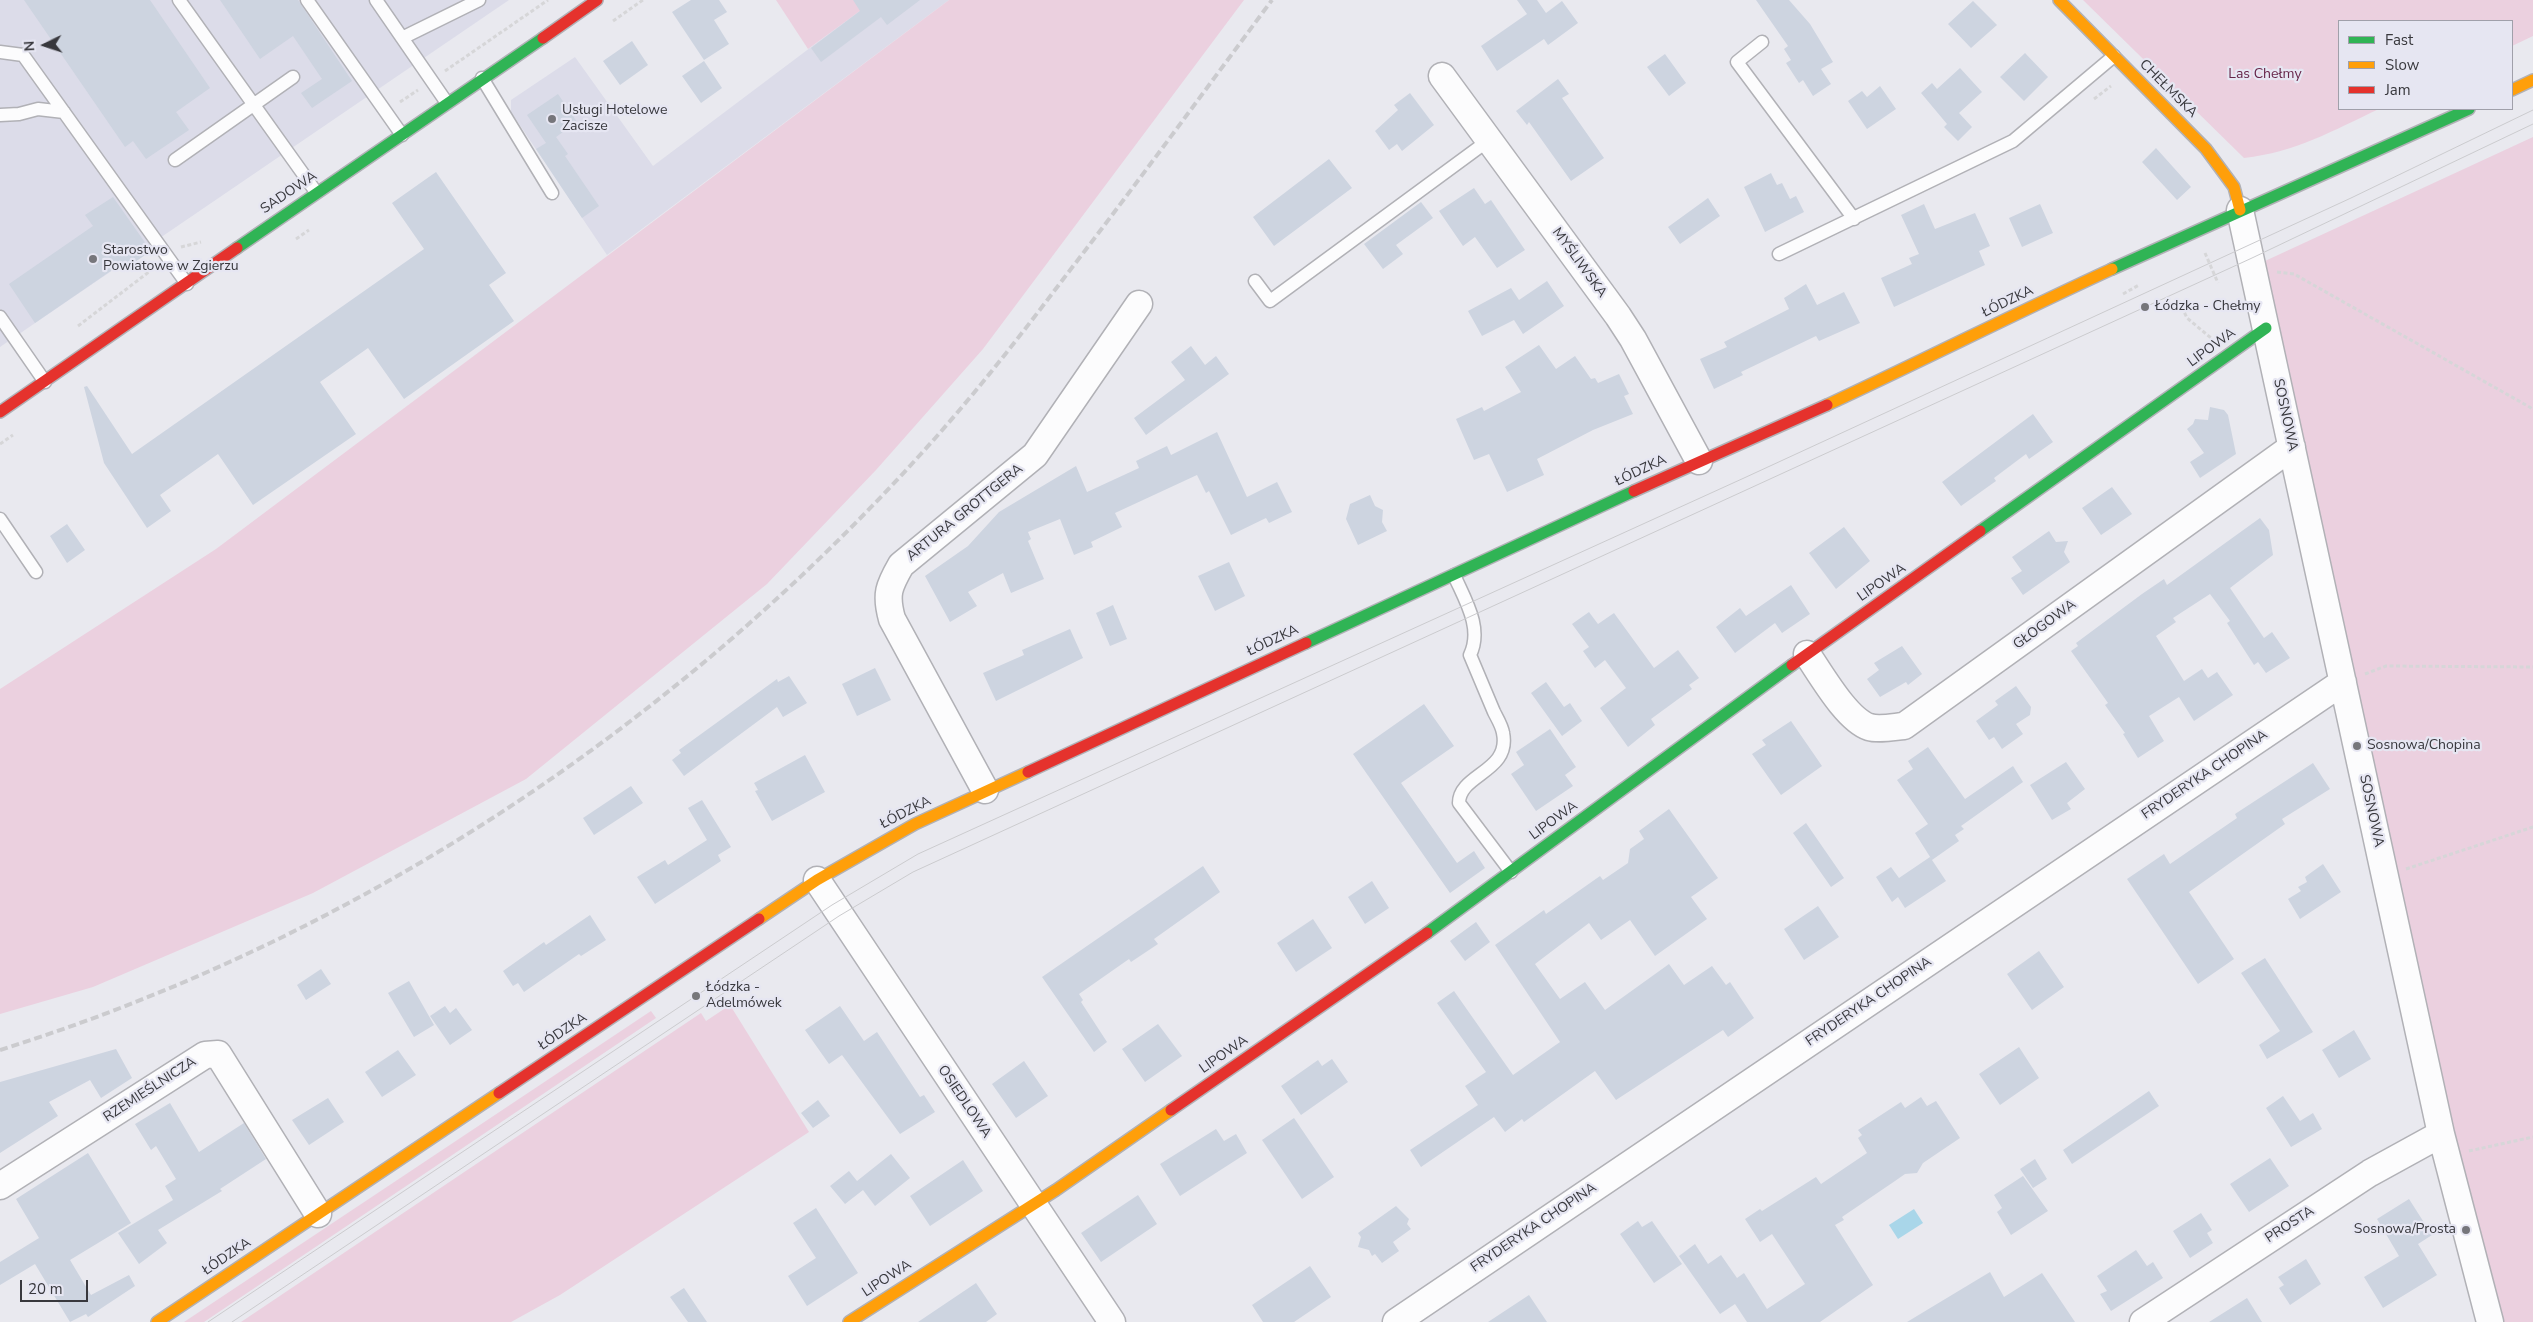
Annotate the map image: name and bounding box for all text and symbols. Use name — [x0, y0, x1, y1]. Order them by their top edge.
north arrow — [20, 20, 70, 70]
legend — [2338, 20, 2513, 110]
text: Fast — [2385, 30, 2413, 50]
text: N — [20, 40, 39, 52]
text: Slow — [2385, 55, 2419, 75]
street label: CHEŁMSKA — [2136, 57, 2200, 121]
park label: Las Chełmy — [2228, 67, 2302, 83]
text: Jam — [2385, 80, 2411, 100]
place label: Usługi Hotelowe Zacisze — [562, 103, 667, 136]
marker: Usługi Hotelowe Zacisze — [546, 113, 558, 125]
street label: SADOWA — [258, 168, 320, 218]
street label: MYŚLIWSKA — [1548, 225, 1610, 301]
place label: Starostwo Powiatowe w Zgierzu — [103, 243, 239, 276]
marker: Starostwo Powiatowe w Zgierzu — [87, 253, 99, 265]
street label: ŁÓDZKA — [1980, 282, 2036, 322]
place label: Łódzka - Chełmy — [2155, 299, 2261, 315]
marker: Łódzka - Chełmy — [2139, 301, 2151, 313]
street label: LIPOWA — [2185, 325, 2239, 371]
street label: SOSNOWA — [2269, 377, 2301, 453]
street label: ŁÓDZKA — [1613, 452, 1669, 490]
street label: ARTURA GROTTGERA — [904, 461, 1026, 565]
street label: LIPOWA — [1855, 560, 1909, 606]
street label: GŁOGOWA — [2010, 597, 2080, 653]
street label: ŁÓDZKA — [1245, 622, 1301, 660]
street label: FRYDERYKA CHOPINA — [2139, 727, 2271, 823]
place label: Sosnowa/Chopina — [2367, 738, 2481, 754]
marker: Sosnowa/Chopina — [2351, 740, 2363, 752]
street label: SOSNOWA — [2355, 773, 2387, 849]
street label: ŁÓDZKA — [878, 793, 934, 833]
street label: LIPOWA — [1527, 798, 1581, 844]
street label: FRYDERYKA CHOPINA — [1803, 954, 1935, 1050]
place label: Łódzka - Adelmówek — [706, 980, 782, 1012]
marker: Łódzka - Adelmówek — [690, 990, 702, 1002]
street label: ŁÓDZKA — [536, 1010, 590, 1054]
street label: LIPOWA — [1197, 1032, 1251, 1078]
street label: RZEMIEŚLNICZA — [100, 1054, 200, 1126]
street label: OSIEDLOWA — [934, 1063, 994, 1141]
street label: FRYDERYKA CHOPINA — [1468, 1180, 1600, 1276]
street label: PROSTA — [2262, 1203, 2318, 1247]
place label: Sosnowa/Prosta — [2354, 1222, 2456, 1238]
marker: Sosnowa/Prosta — [2460, 1224, 2472, 1236]
street label: ŁÓDZKA — [200, 1235, 254, 1279]
street label: LIPOWA — [859, 1257, 915, 1301]
scale bar — [22, 1270, 90, 1302]
text: 20 m — [28, 1279, 63, 1299]

